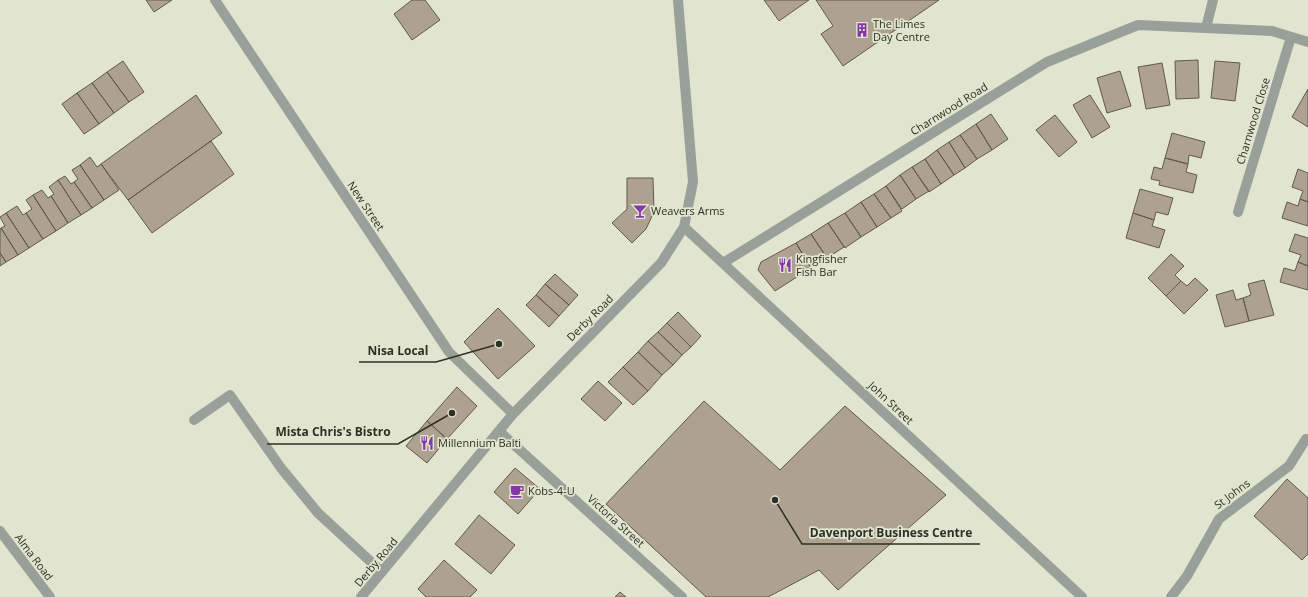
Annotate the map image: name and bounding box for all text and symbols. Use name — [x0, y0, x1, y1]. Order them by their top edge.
place label: The Limes Day Centre — [873, 16, 930, 44]
building icon: The Limes Day Centre — [854, 22, 870, 38]
street label: Charnwood Close — [1232, 76, 1273, 166]
street label: Charnwood Road — [907, 79, 990, 138]
street label: New Street — [344, 178, 388, 233]
bar icon: Weavers Arms — [632, 203, 648, 219]
place label: Weavers Arms — [651, 203, 725, 218]
place label: Kingfisher Fish Bar — [796, 251, 848, 279]
restaurant icon: Kingfisher Fish Bar — [777, 257, 793, 273]
street label: Derby Road — [563, 291, 616, 344]
callout: Nisa Local — [359, 338, 436, 362]
text: Nisa Local — [367, 342, 429, 359]
street label: John Street — [865, 377, 917, 427]
callout: Mista Chris's Bistro — [267, 420, 398, 444]
text: Mista Chris's Bistro — [275, 423, 391, 440]
restaurant icon: Millennium Balti — [419, 435, 435, 451]
place label: Millennium Balti — [438, 435, 521, 450]
street label: St Johns — [1211, 475, 1253, 512]
cafe icon: Kobs-4-U — [509, 483, 525, 499]
place label: Kobs-4-U — [528, 483, 575, 498]
street label: Victoria Street — [585, 491, 648, 550]
callout: Davenport Business Centre — [802, 520, 980, 544]
text: Davenport Business Centre — [810, 524, 972, 541]
street label: Alma Road — [12, 530, 57, 583]
street label: Derby Road — [351, 534, 401, 589]

